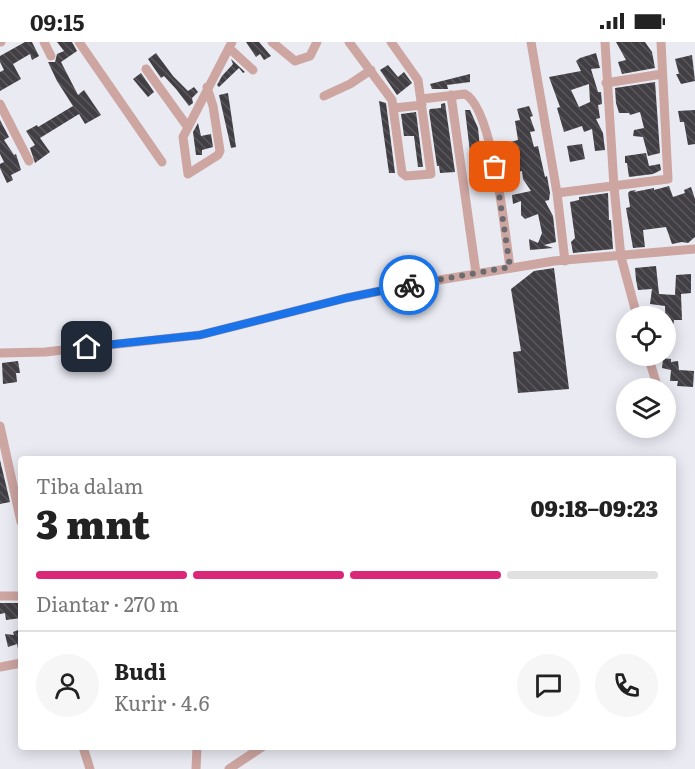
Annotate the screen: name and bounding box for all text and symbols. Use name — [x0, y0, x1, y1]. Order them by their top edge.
text: 09:15 — [30, 5, 85, 38]
pin — [469, 141, 520, 192]
icon: bag — [478, 150, 511, 183]
courier — [379, 255, 439, 315]
icon: bike — [393, 269, 426, 302]
map controls — [616, 306, 676, 438]
button: locate — [616, 306, 676, 366]
pin — [61, 321, 112, 372]
icon: home — [70, 330, 103, 363]
button: layers — [616, 378, 676, 438]
text: Tiba dalam — [36, 470, 143, 500]
text: 09:18–09:23 — [531, 491, 658, 524]
text: 3 mnt — [36, 493, 150, 551]
text: Diantar · 270 m — [36, 588, 179, 618]
button: person — [36, 654, 99, 717]
text: Budi — [114, 654, 166, 687]
button: chat — [517, 654, 580, 717]
button: phone — [595, 654, 658, 717]
text: Kurir · 4.6 — [114, 687, 210, 717]

